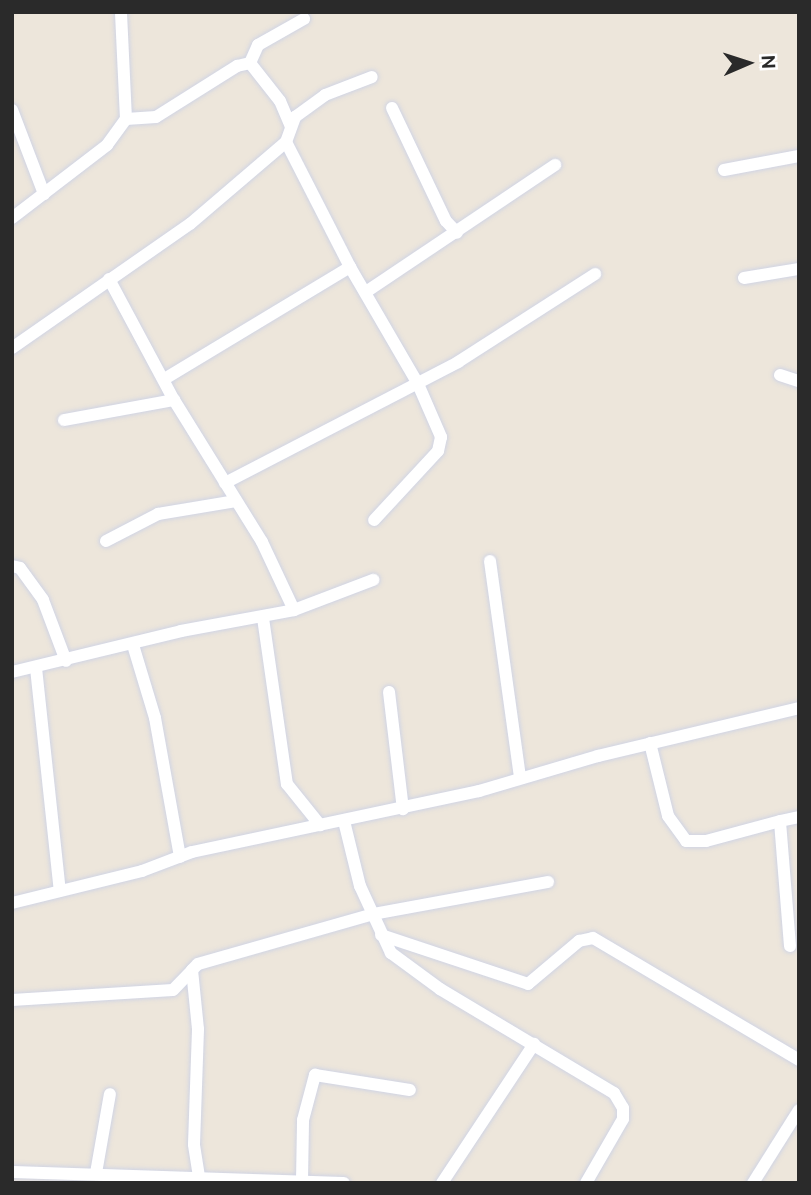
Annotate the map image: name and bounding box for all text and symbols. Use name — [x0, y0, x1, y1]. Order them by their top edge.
north arrow — [713, 28, 783, 98]
text: N — [758, 54, 780, 70]

